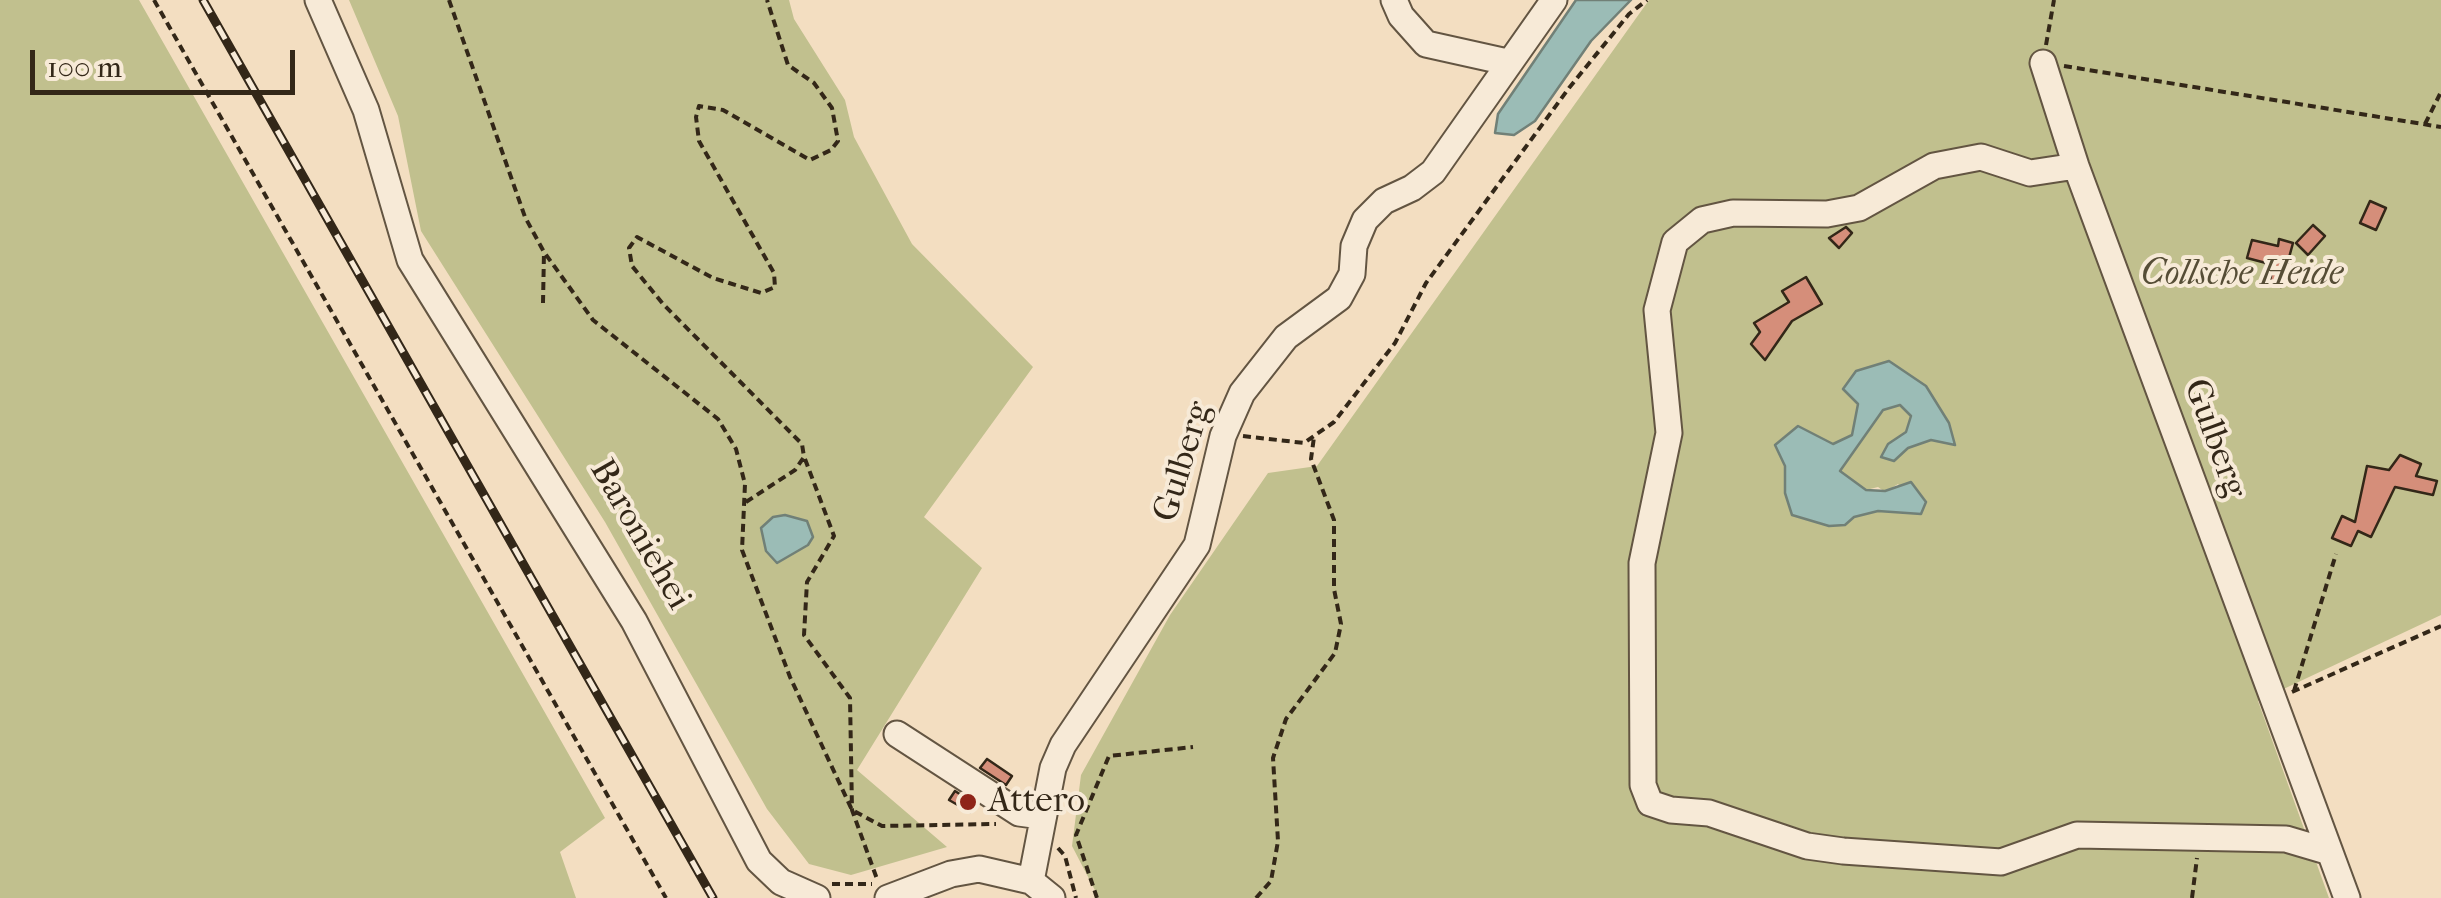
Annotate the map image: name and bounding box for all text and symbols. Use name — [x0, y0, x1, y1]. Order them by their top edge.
scale bar — [35, 30, 300, 92]
text: 100 m — [47, 50, 122, 85]
park label: Collsche Heide — [2141, 254, 2343, 296]
street label: Gulberg — [2173, 374, 2255, 504]
street label: Gulberg — [1146, 397, 1222, 527]
street label: Baroniehei — [579, 453, 699, 617]
place label: Attero — [988, 781, 1085, 823]
marker: Attero — [957, 791, 979, 813]

